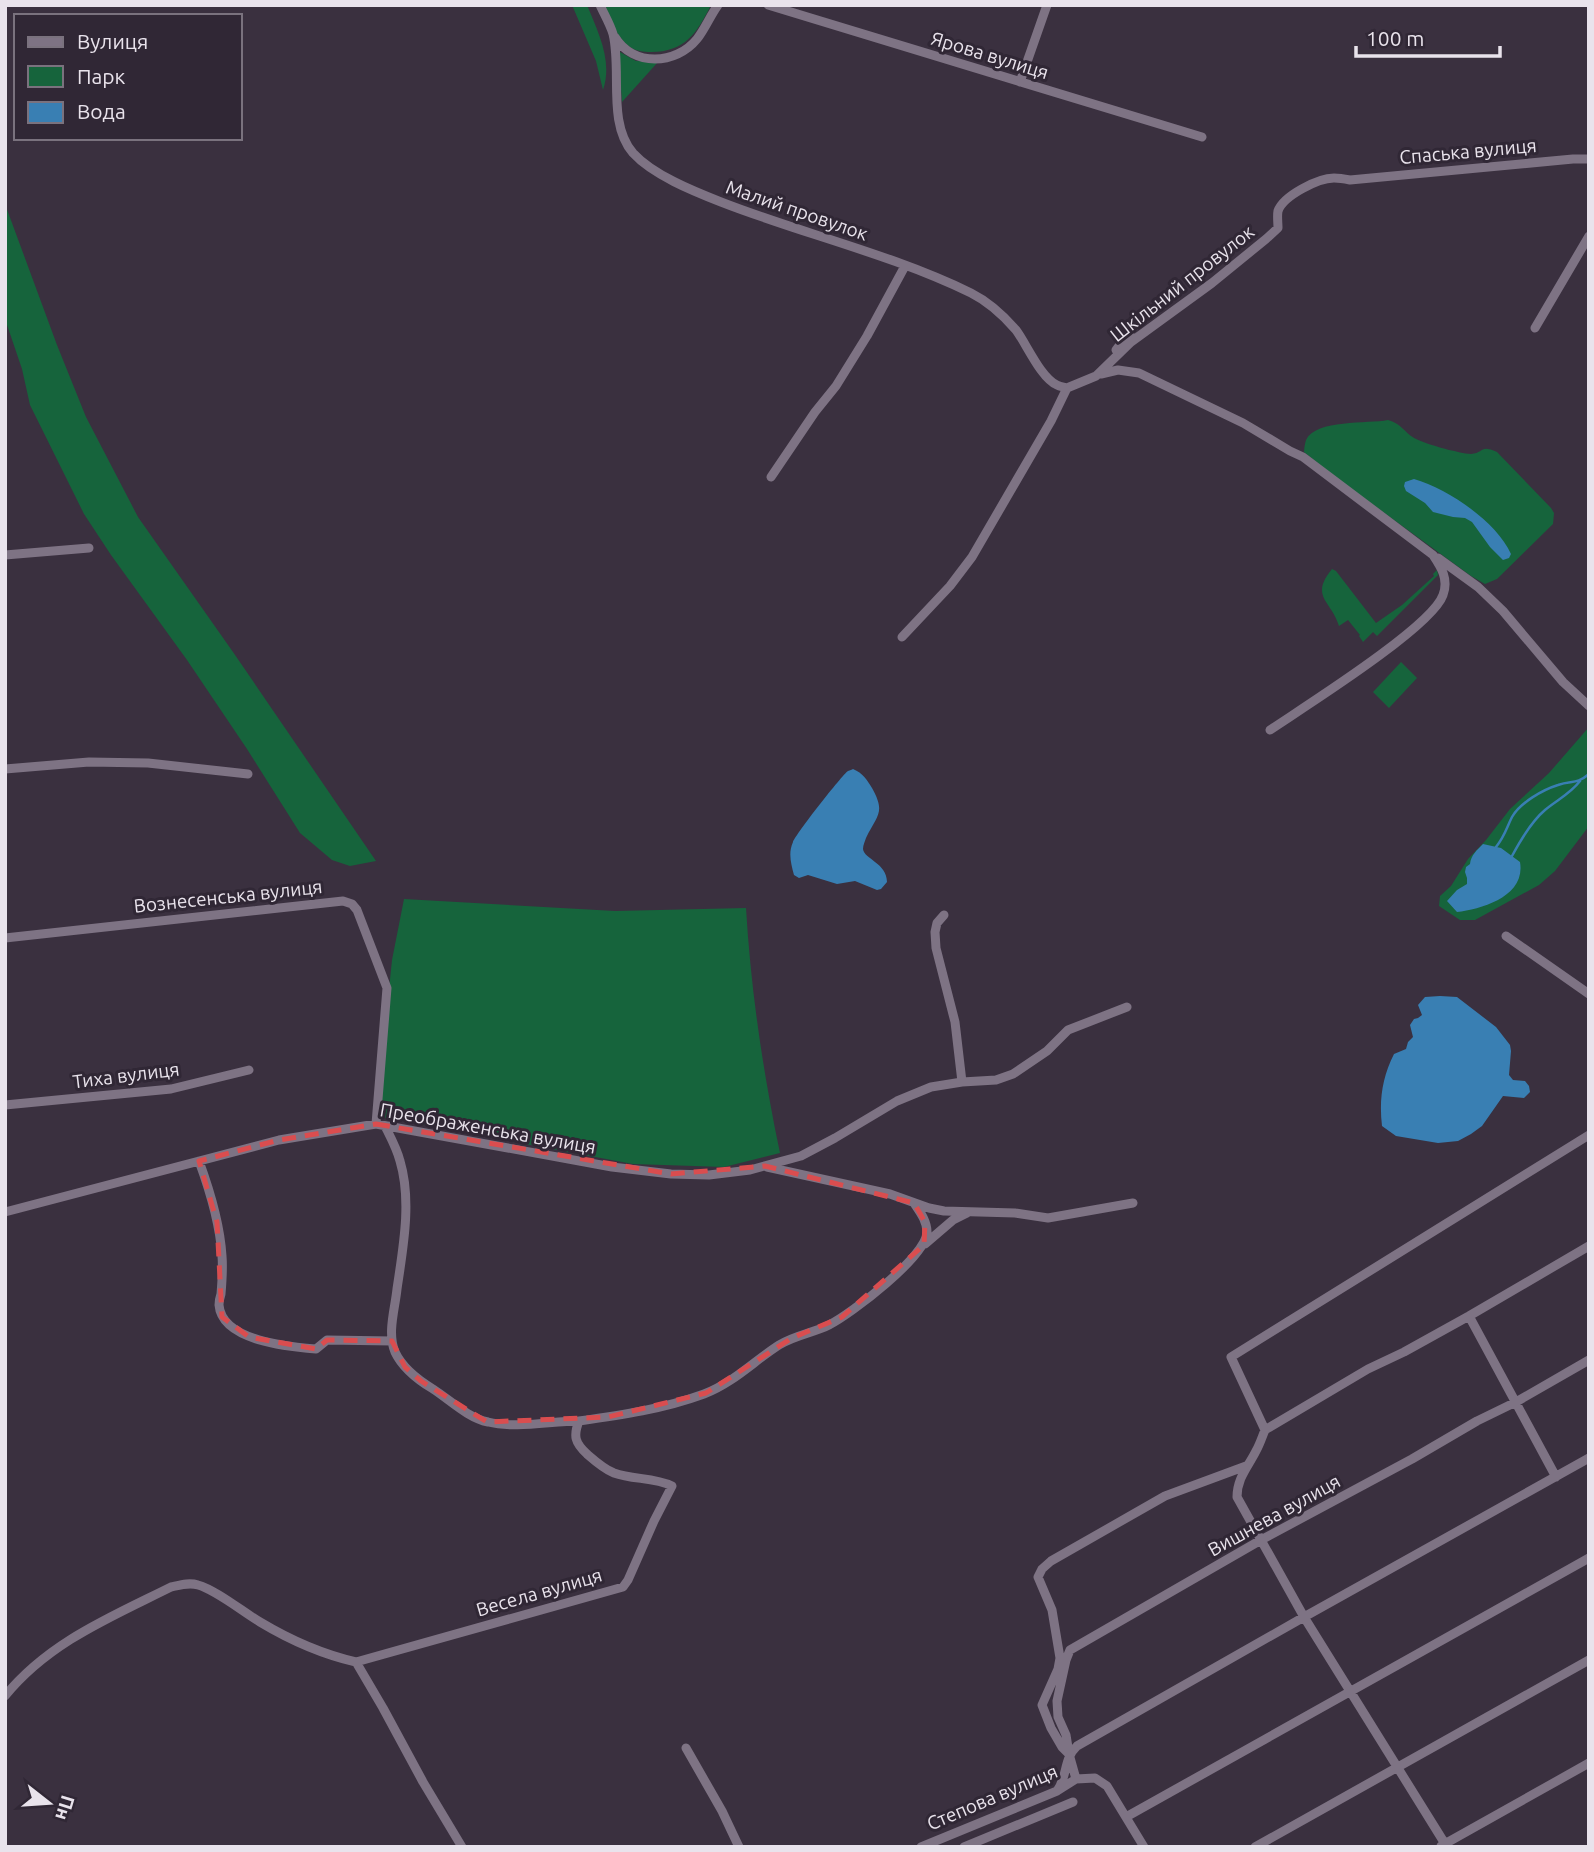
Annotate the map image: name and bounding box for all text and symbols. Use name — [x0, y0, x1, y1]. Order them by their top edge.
legend — [14, 14, 242, 140]
scale bar — [1356, 14, 1500, 58]
text: 100 m — [1366, 26, 1424, 50]
street label: Ярова вулиця — [929, 27, 1051, 83]
text: Вулиця — [77, 29, 148, 53]
text: Парк — [77, 64, 126, 88]
text: Вода — [77, 99, 126, 123]
street label: Спаська вулиця — [1398, 134, 1538, 168]
street label: Малий провулок — [723, 175, 871, 245]
street label: Шкільний провулок — [1106, 220, 1258, 346]
street label: Вознесенська вулиця — [133, 875, 323, 917]
street label: Тиха вулиця — [71, 1058, 181, 1092]
street label: Преображенська вулиця — [378, 1098, 598, 1158]
street label: Вишнева вулиця — [1204, 1470, 1344, 1560]
street label: Весела вулиця — [473, 1564, 605, 1620]
street label: Степова вулиця — [923, 1760, 1061, 1834]
north arrow — [14, 1768, 84, 1838]
text: Пн — [51, 1793, 79, 1823]

